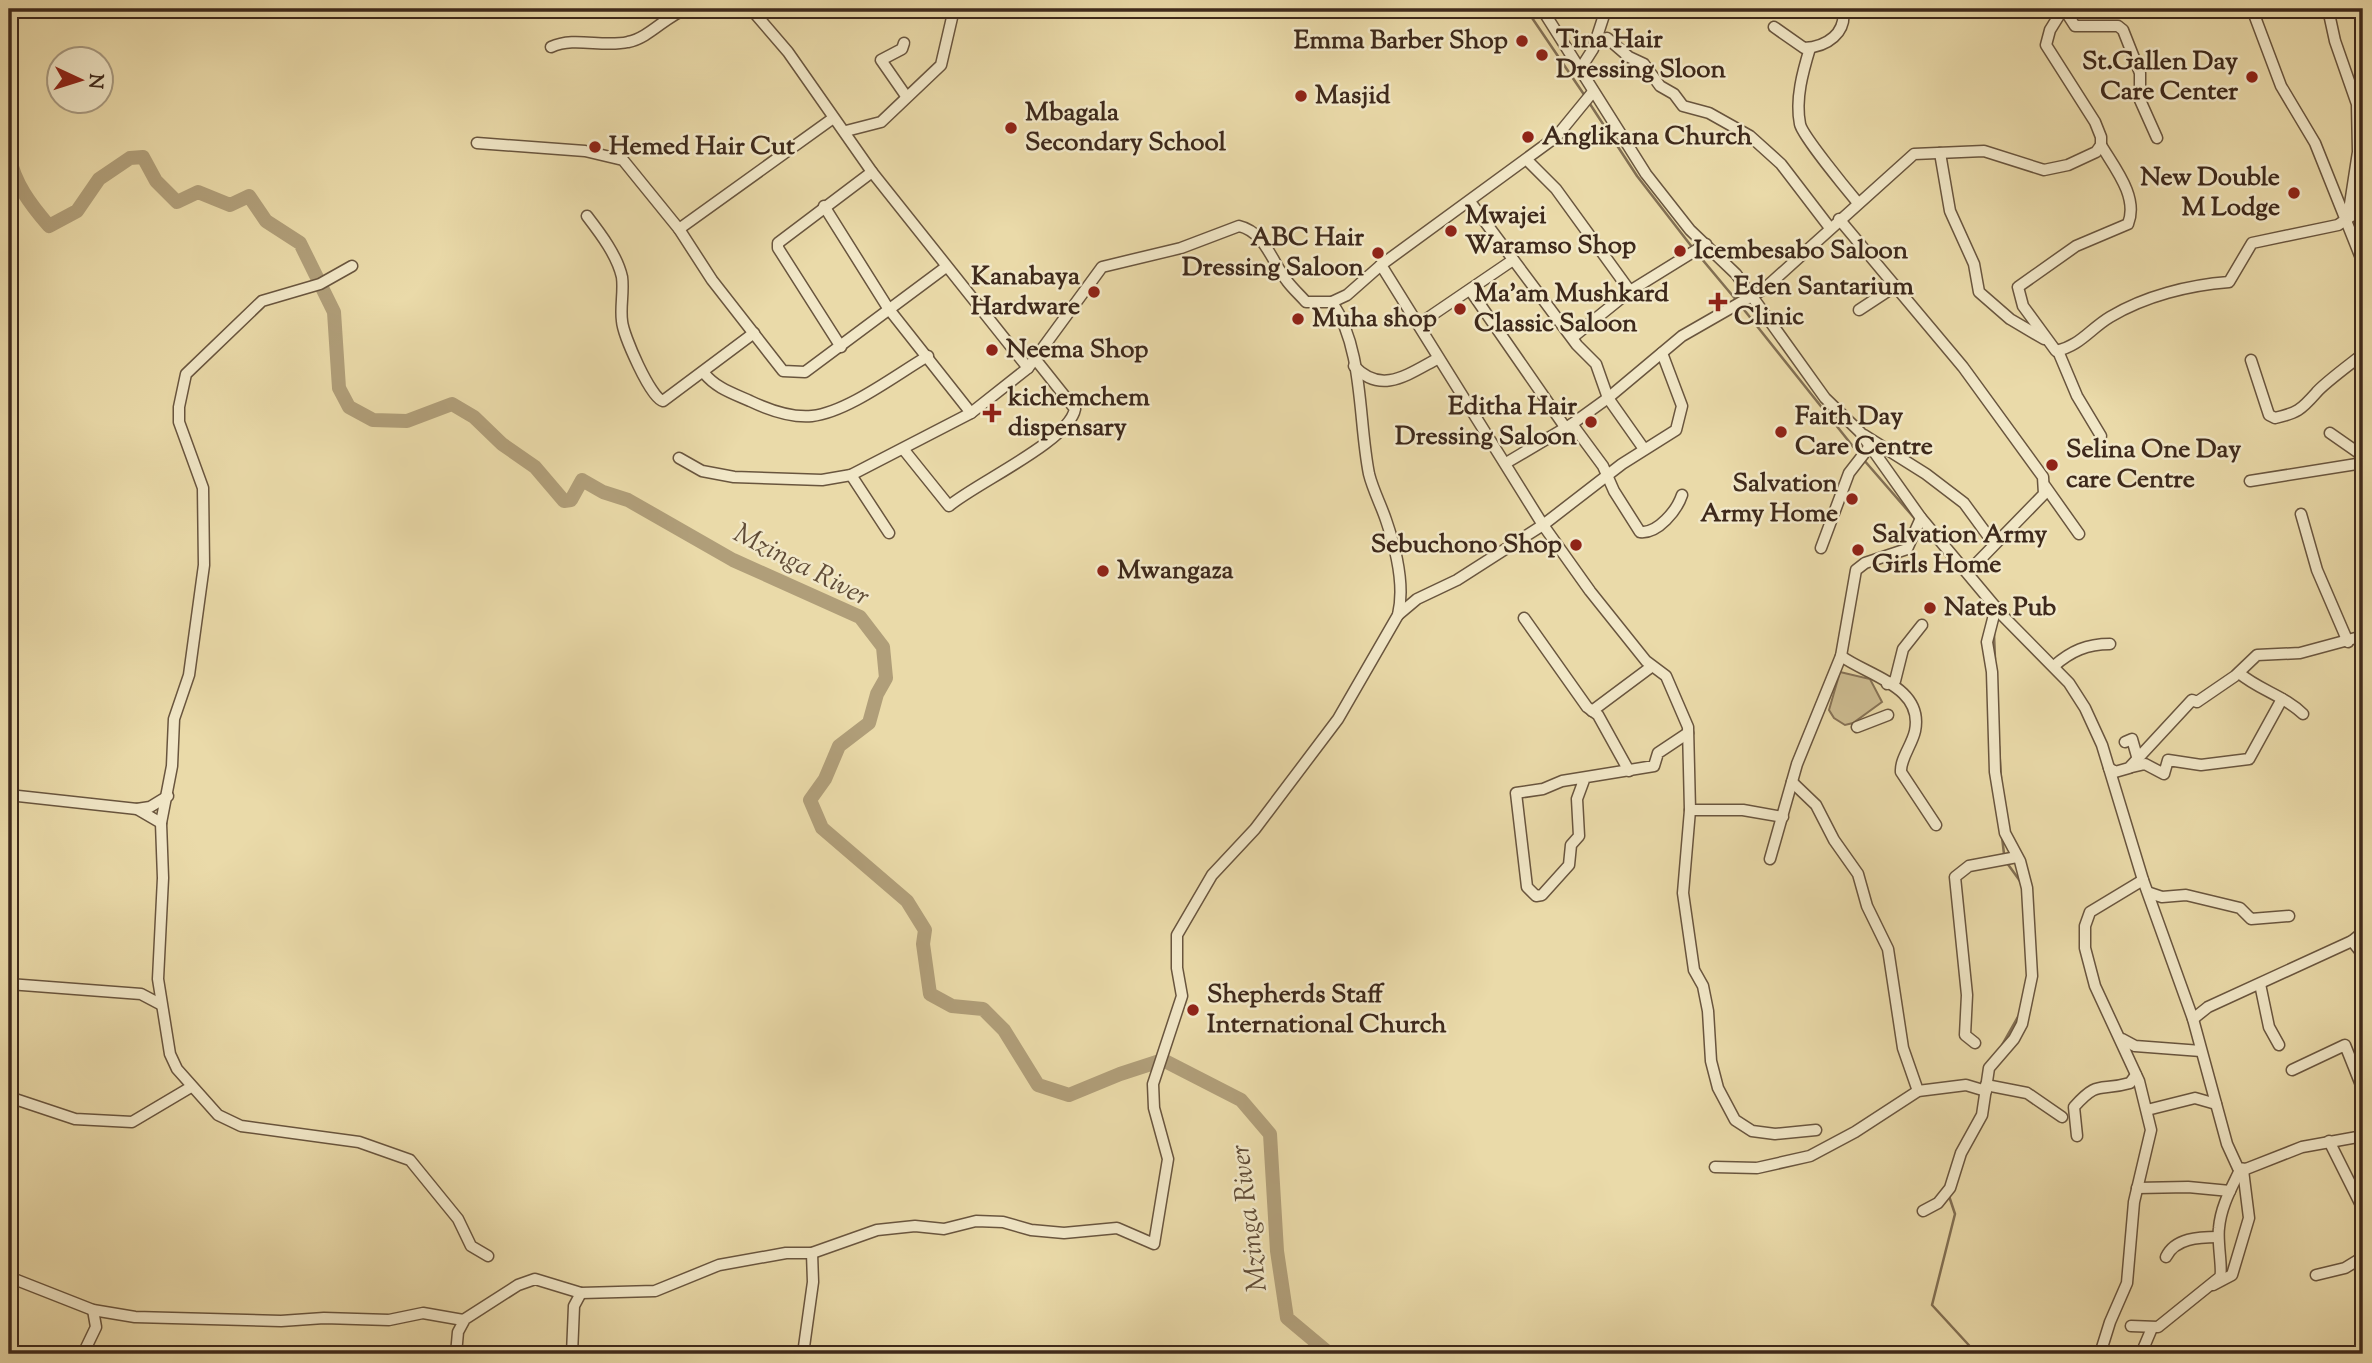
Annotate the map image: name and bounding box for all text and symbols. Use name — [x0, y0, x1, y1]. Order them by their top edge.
place label: Tina Hair Dressing Sloon — [1556, 22, 1727, 89]
place label: Emma Barber Shop — [1294, 23, 1508, 60]
marker: Emma Barber Shop — [1514, 33, 1530, 49]
place label: St.Gallen Day Care Center — [2082, 44, 2238, 111]
north arrow — [46, 46, 116, 116]
marker: Tina Hair Dressing Sloon — [1534, 47, 1550, 63]
marker: St.Gallen Day Care Center — [2244, 69, 2260, 85]
text: N — [80, 73, 108, 90]
place label: Masjid — [1315, 78, 1391, 115]
marker: Masjid — [1293, 88, 1309, 104]
place label: Mbagala Secondary School — [1025, 95, 1227, 162]
place label: Anglikana Church — [1542, 119, 1753, 156]
marker: Mbagala Secondary School — [1003, 120, 1019, 136]
place label: Hemed Hair Cut — [609, 129, 795, 166]
marker: Anglikana Church — [1520, 129, 1536, 145]
marker: Hemed Hair Cut — [587, 139, 603, 155]
place label: New Double M Lodge — [2140, 160, 2280, 227]
marker: New Double M Lodge — [2286, 185, 2302, 201]
place label: Mwajei Waramso Shop — [1465, 198, 1636, 265]
place label: ABC Hair Dressing Saloon — [1182, 220, 1365, 287]
marker: Mwajei Waramso Shop — [1443, 223, 1459, 239]
place label: Icembesabo Saloon — [1694, 233, 1909, 270]
marker: Icembesabo Saloon — [1672, 243, 1688, 259]
marker: ABC Hair Dressing Saloon — [1370, 245, 1386, 261]
place label: Kanabaya Hardware — [971, 259, 1080, 326]
place label: Eden Santarium Clinic — [1734, 269, 1914, 336]
place label: Ma'am Mushkard Classic Saloon — [1474, 276, 1669, 343]
marker: Kanabaya Hardware — [1086, 284, 1102, 300]
marker: Eden Santarium Clinic — [1708, 292, 1728, 312]
place label: Muha shop — [1312, 301, 1437, 338]
marker: Ma'am Mushkard Classic Saloon — [1452, 301, 1468, 317]
marker: Muha shop — [1290, 311, 1306, 327]
place label: Neema Shop — [1006, 332, 1149, 369]
marker: Neema Shop — [984, 342, 1000, 358]
place label: kichemchem dispensary — [1007, 380, 1150, 447]
place label: Editha Hair Dressing Saloon — [1395, 389, 1578, 456]
place label: Faith Day Care Centre — [1795, 399, 1933, 466]
marker: kichemchem dispensary — [982, 403, 1002, 423]
marker: Editha Hair Dressing Saloon — [1583, 414, 1599, 430]
marker: Faith Day Care Centre — [1773, 424, 1789, 440]
place label: Selina One Day care Centre — [2066, 432, 2241, 499]
marker: Selina One Day care Centre — [2044, 457, 2060, 473]
place label: Salvation Army Home — [1700, 466, 1839, 533]
marker: Salvation Army Home — [1844, 491, 1860, 507]
water label: Mzinga River — [726, 515, 876, 618]
place label: Salvation Army Girls Home — [1872, 517, 2047, 584]
place label: Sebuchono Shop — [1371, 527, 1562, 564]
marker: Sebuchono Shop — [1568, 537, 1584, 553]
marker: Salvation Army Girls Home — [1850, 542, 1866, 558]
place label: Mwangaza — [1117, 553, 1234, 590]
marker: Mwangaza — [1095, 563, 1111, 579]
place label: Nates Pub — [1944, 590, 2056, 627]
marker: Nates Pub — [1922, 600, 1938, 616]
place label: Shepherds Staff International Church — [1207, 977, 1447, 1044]
marker: Shepherds Staff International Church — [1185, 1002, 1201, 1018]
water label: Mzinga River — [1221, 1142, 1279, 1294]

